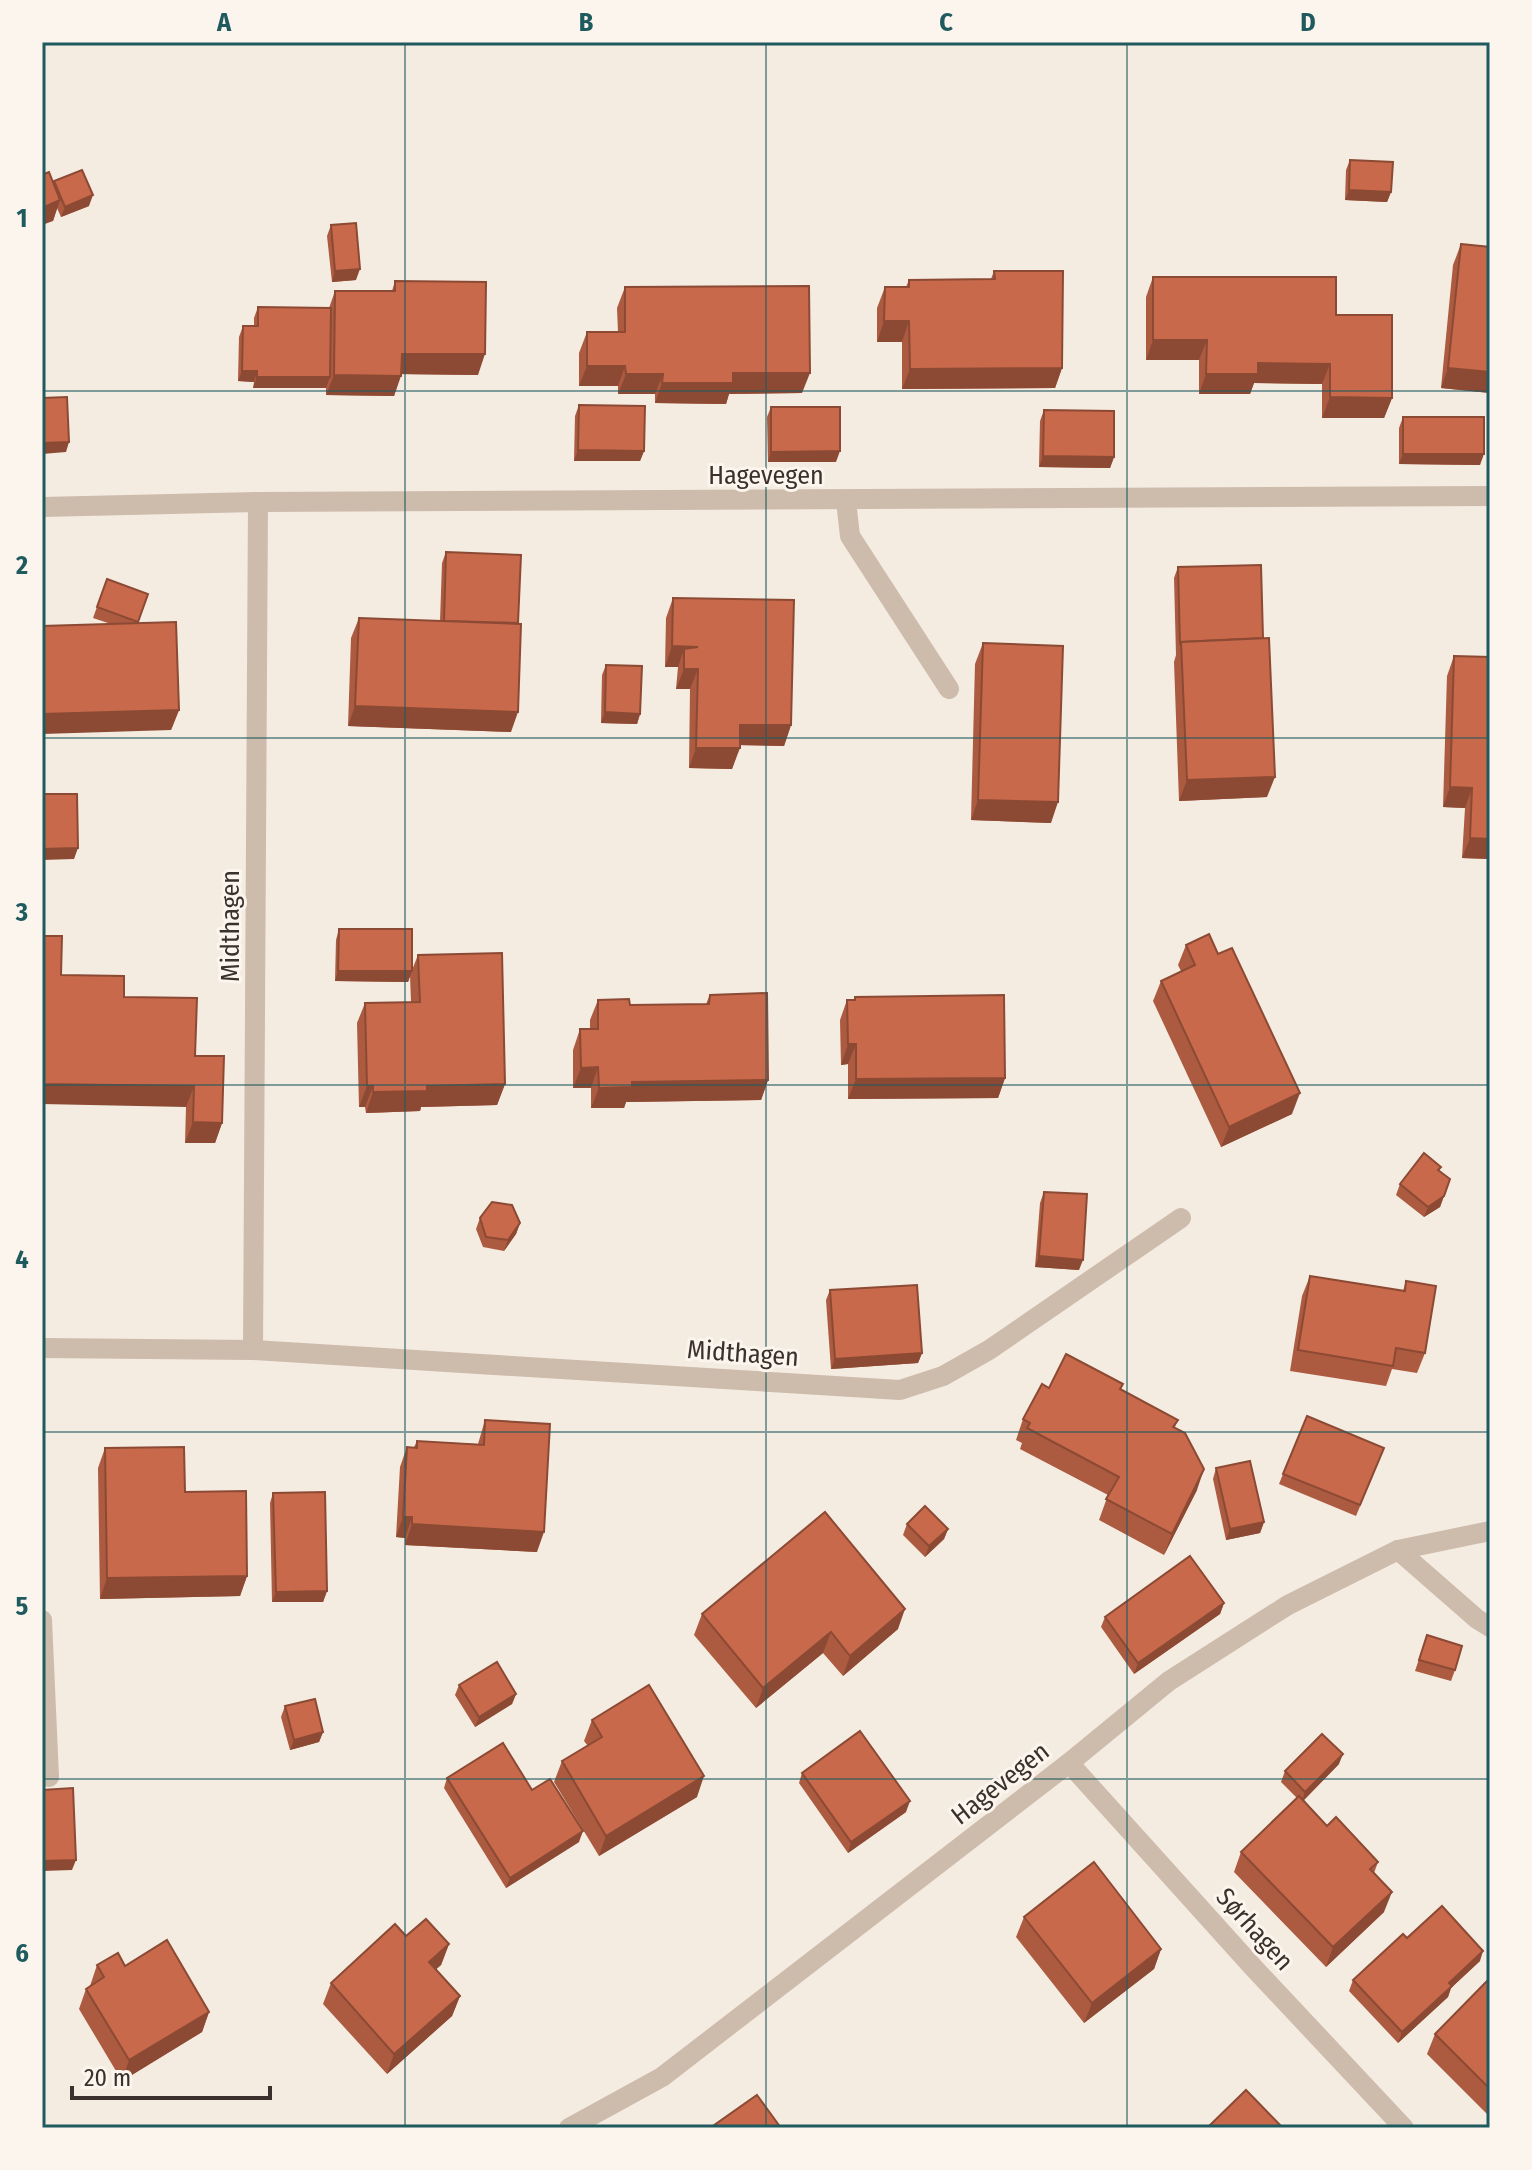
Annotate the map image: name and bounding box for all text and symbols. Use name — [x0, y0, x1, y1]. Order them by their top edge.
text: A — [216, 7, 232, 38]
text: B — [579, 7, 594, 38]
text: C — [939, 7, 953, 38]
text: D — [1300, 7, 1316, 38]
text: 1 — [17, 203, 28, 234]
street label: Hagevegen — [708, 460, 824, 491]
text: 2 — [15, 550, 28, 581]
street label: Midthagen — [215, 870, 246, 982]
text: 3 — [15, 897, 28, 928]
text: 4 — [15, 1244, 29, 1275]
street label: Midthagen — [686, 1334, 800, 1373]
text: 5 — [16, 1591, 29, 1622]
street label: Hagevegen — [945, 1736, 1055, 1831]
street label: Sørhagen — [1210, 1882, 1300, 1977]
text: 6 — [15, 1938, 29, 1969]
scale bar — [72, 2050, 270, 2100]
text: 20 m — [84, 2064, 131, 2092]

